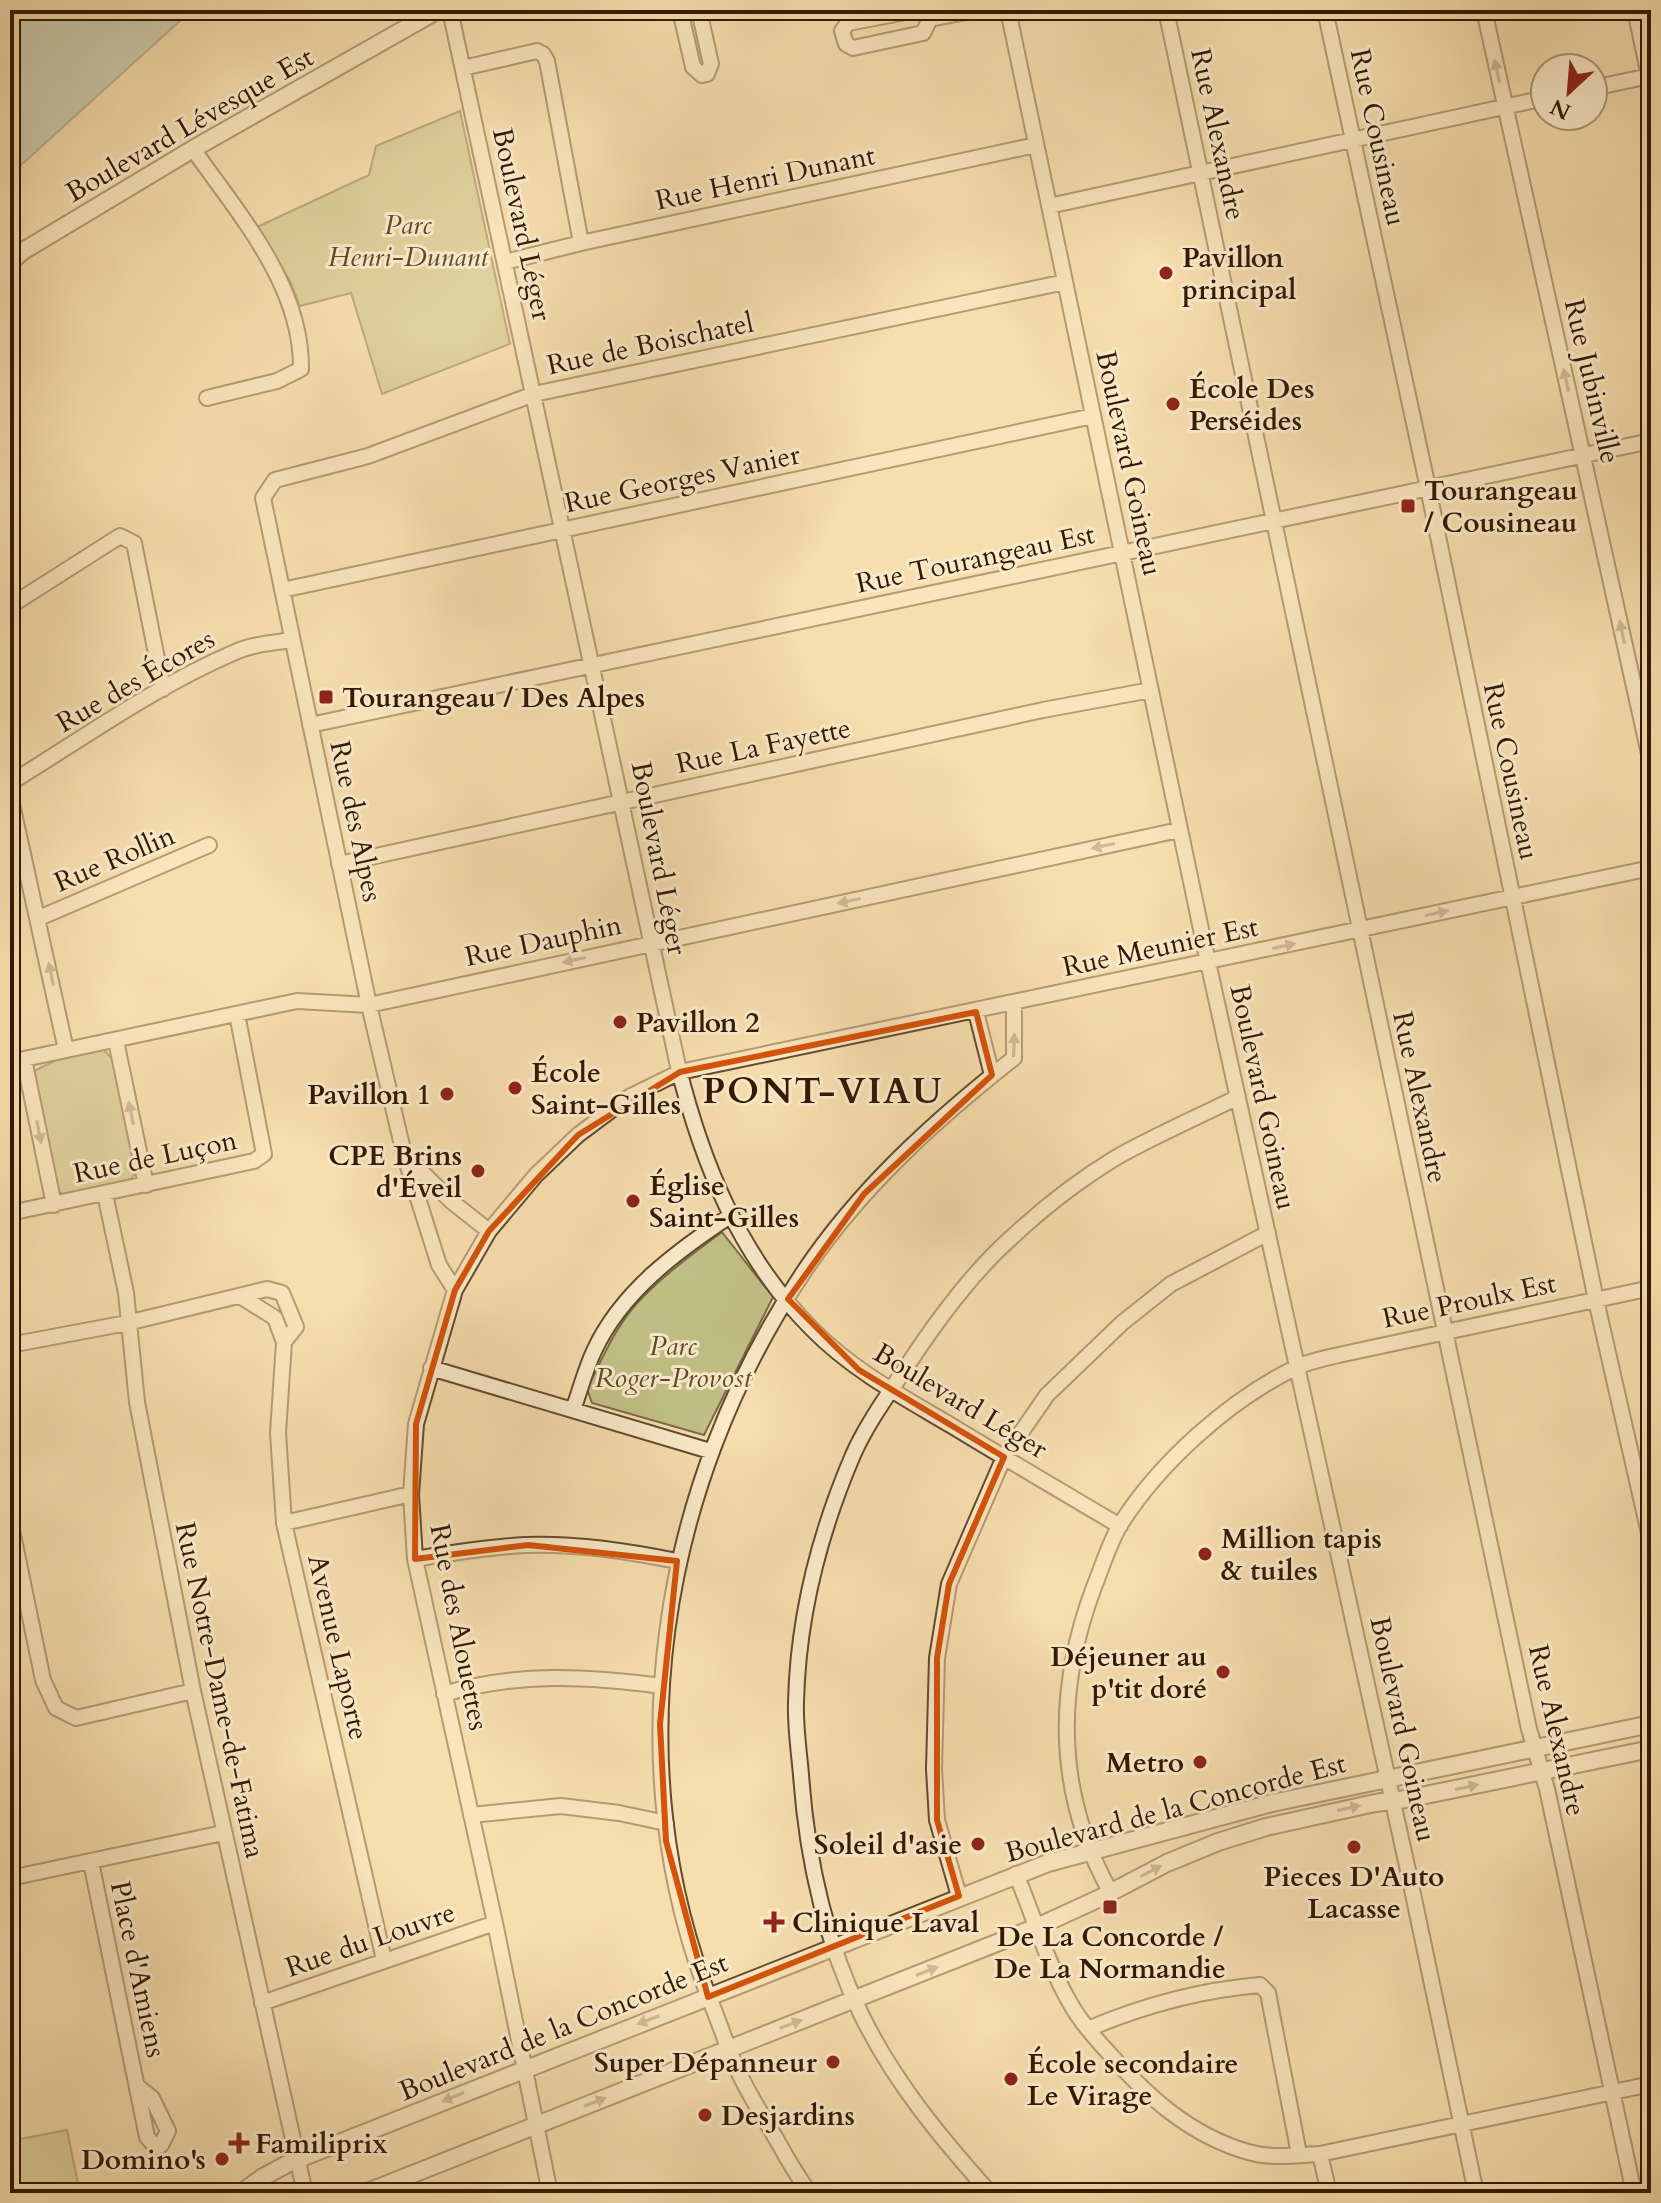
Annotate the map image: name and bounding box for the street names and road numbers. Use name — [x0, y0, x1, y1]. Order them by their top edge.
street label: Boulevard Lévesque Est — [59, 38, 320, 211]
street label: Rue Alexandre — [1181, 45, 1255, 224]
street label: Rue Cousineau — [1341, 45, 1415, 229]
street label: Boulevard Léger — [483, 124, 561, 325]
street label: Rue Henri Dunant — [652, 136, 879, 220]
street label: Rue Jubinville — [1555, 295, 1629, 467]
street label: Rue de Boischatel — [543, 304, 757, 384]
street label: Boulevard Goineau — [1087, 347, 1171, 579]
street label: Rue Georges Vanier — [561, 435, 804, 523]
street label: Rue Tourangeau Est — [852, 515, 1098, 603]
street label: Rue des Écores — [49, 620, 222, 742]
street label: Rue Cousineau — [1474, 679, 1548, 863]
street label: Rue La Fayette — [672, 709, 854, 783]
street label: Rue des Alpes — [320, 737, 392, 905]
street label: Boulevard Léger — [622, 758, 697, 959]
street label: Rue Rollin — [48, 816, 181, 901]
street label: Rue Dauphin — [461, 906, 625, 976]
street label: Rue Meunier Est — [1059, 908, 1262, 986]
street label: Boulevard Goineau — [1221, 981, 1305, 1213]
street label: Rue Alexandre — [1383, 1008, 1457, 1187]
street label: Rue de Luçon — [70, 1121, 241, 1193]
street label: Rue Proulx Est — [1379, 1264, 1560, 1338]
street label: Boulevard Léger — [866, 1334, 1055, 1468]
street label: Rue Notre-Dame-de-Fatima — [166, 1519, 274, 1862]
street label: Rue des Alouettes — [420, 1521, 498, 1734]
street label: Avenue Laporte — [298, 1551, 378, 1744]
street label: Boulevard Goineau — [1361, 1613, 1445, 1845]
street label: Rue Alexandre — [1519, 1641, 1595, 1820]
street label: Boulevard de la Concorde Est — [1001, 1744, 1350, 1872]
street label: Place d'Amiens — [101, 1877, 175, 2061]
street label: Rue du Louvre — [280, 1893, 460, 1987]
street label: Boulevard de la Concorde Est — [393, 1943, 734, 2110]

